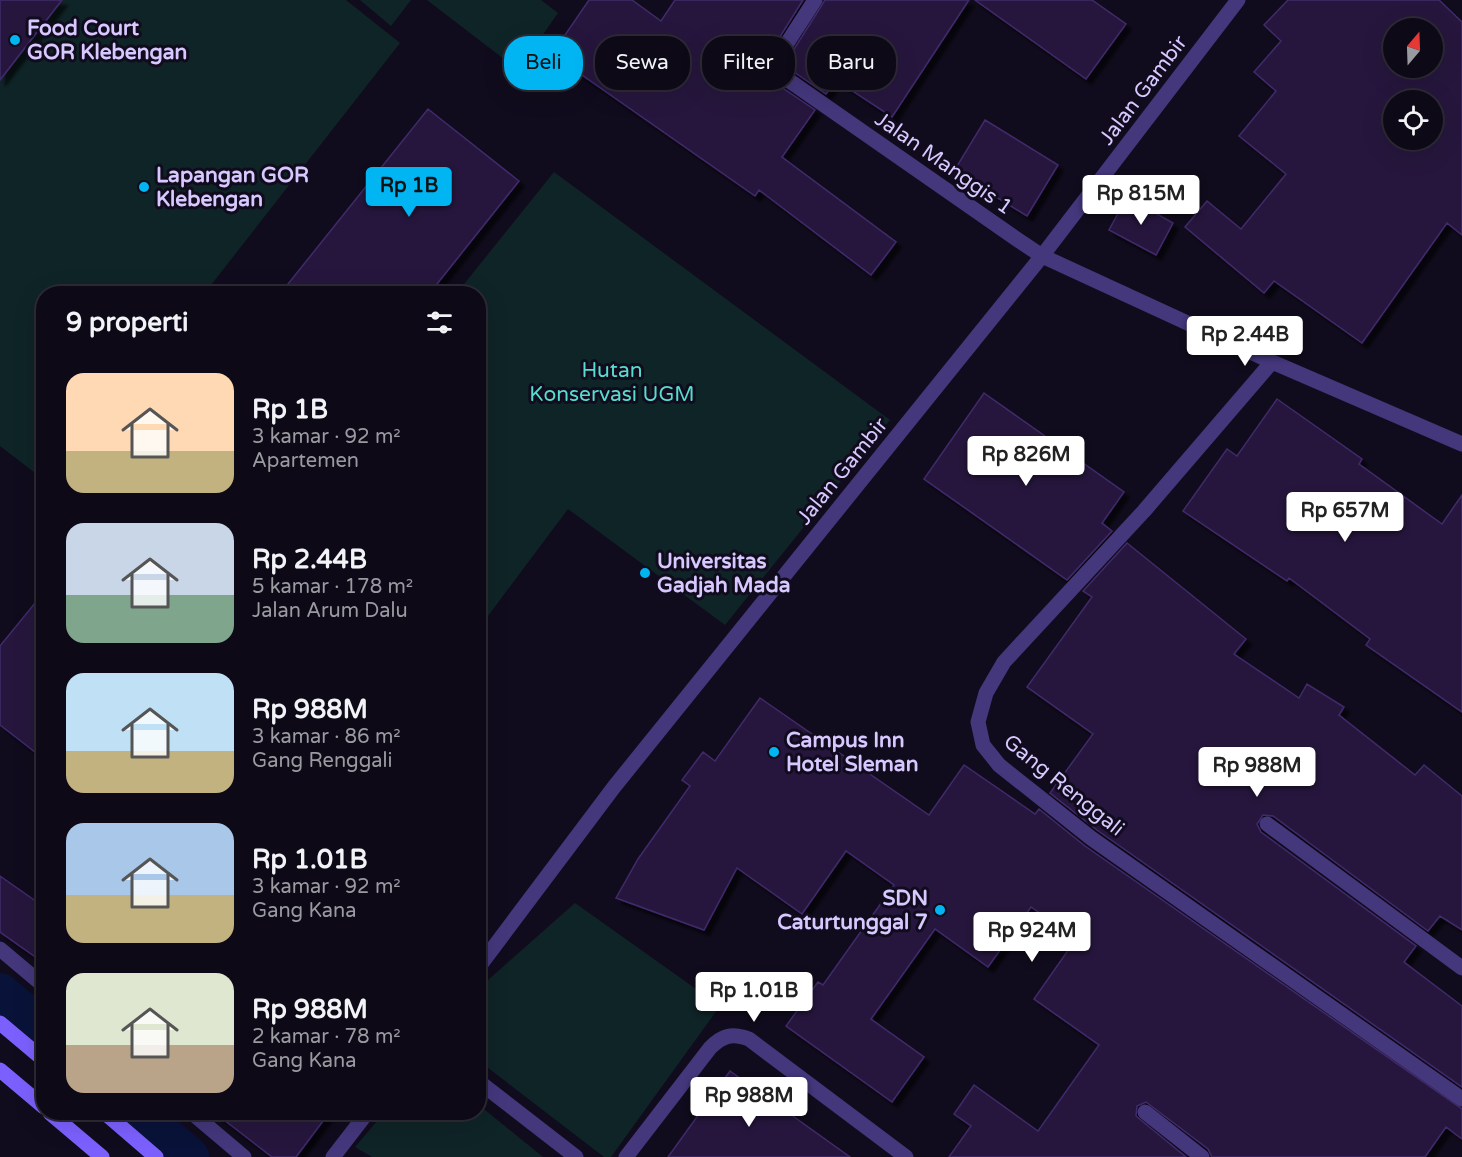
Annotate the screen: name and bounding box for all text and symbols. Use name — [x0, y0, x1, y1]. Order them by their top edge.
place label: Food Court GOR Klebengan — [27, 16, 187, 65]
north arrow — [1383, 18, 1443, 78]
map controls — [1383, 18, 1443, 150]
street label: Jalan Gambir — [1094, 31, 1193, 150]
marker: Food Court GOR Klebengan — [8, 33, 22, 47]
chip: Beli — [504, 36, 583, 90]
chip: Sewa — [595, 36, 690, 90]
chip: Filter — [702, 36, 795, 90]
chip: Baru — [807, 36, 896, 90]
button: locate — [1383, 90, 1443, 150]
street label: Jalan Manggis 1 — [870, 107, 1017, 220]
place label: Lapangan GOR Klebengan — [156, 163, 309, 212]
pin: Rp 1B — [367, 167, 451, 218]
text: Rp 1B — [380, 174, 438, 198]
pin: Rp 815M — [1086, 175, 1196, 226]
marker: Lapangan GOR Klebengan — [137, 180, 151, 194]
text: Rp 815M — [1096, 182, 1186, 206]
icon: filters — [423, 306, 456, 339]
text: 9 properti — [66, 307, 188, 338]
pin: Rp 2.44B — [1183, 316, 1307, 367]
text: Rp 2.44B — [1201, 323, 1289, 347]
park label: Hutan Konservasi UGM — [529, 358, 695, 407]
text: Rp 1B — [252, 394, 328, 425]
icon: home — [114, 397, 186, 469]
street label: Jalan Gambir — [792, 413, 893, 530]
text: 3 kamar · 92 m² — [252, 425, 401, 449]
pin: Rp 826M — [971, 436, 1081, 487]
text: Rp 826M — [981, 443, 1071, 467]
text: Apartemen — [252, 449, 359, 473]
pin: Rp 657M — [1290, 492, 1400, 543]
text: Rp 657M — [1300, 499, 1390, 523]
text: Rp 2.44B — [252, 544, 367, 575]
icon: home — [114, 547, 186, 619]
place label: Universitas Gadjah Mada — [657, 549, 790, 598]
marker: Universitas Gadjah Mada — [638, 566, 652, 580]
text: 5 kamar · 178 m² — [252, 575, 413, 599]
text: Jalan Arum Dalu — [252, 599, 408, 623]
text: Rp 988M — [252, 694, 368, 725]
icon: home — [114, 697, 186, 769]
text: 3 kamar · 86 m² — [252, 725, 401, 749]
place label: Campus Inn Hotel Sleman — [786, 728, 918, 777]
street label: Gang Renggali — [998, 729, 1129, 842]
marker: Campus Inn Hotel Sleman — [767, 745, 781, 759]
pin: Rp 988M — [1202, 747, 1312, 798]
text: Gang Renggali — [252, 749, 393, 773]
text: Rp 988M — [1212, 754, 1302, 778]
text: Rp 1.01B — [252, 844, 367, 875]
icon: home — [114, 847, 186, 919]
text: 3 kamar · 92 m² — [252, 875, 401, 899]
place label: SDN Caturtunggal 7 — [777, 886, 928, 935]
text: Gang Kana — [252, 899, 356, 923]
marker: SDN Caturtunggal 7 — [933, 903, 947, 917]
pin: Rp 924M — [977, 912, 1087, 963]
text: Rp 924M — [987, 919, 1077, 943]
pin: Rp 1.01B — [692, 972, 816, 1023]
text: Rp 1.01B — [710, 979, 798, 1003]
text: Rp 988M — [252, 994, 368, 1025]
icon: home — [114, 997, 186, 1069]
text: 2 kamar · 78 m² — [252, 1025, 401, 1049]
text: Gang Kana — [252, 1049, 356, 1073]
pin: Rp 988M — [694, 1077, 804, 1128]
text: Rp 988M — [704, 1084, 794, 1108]

